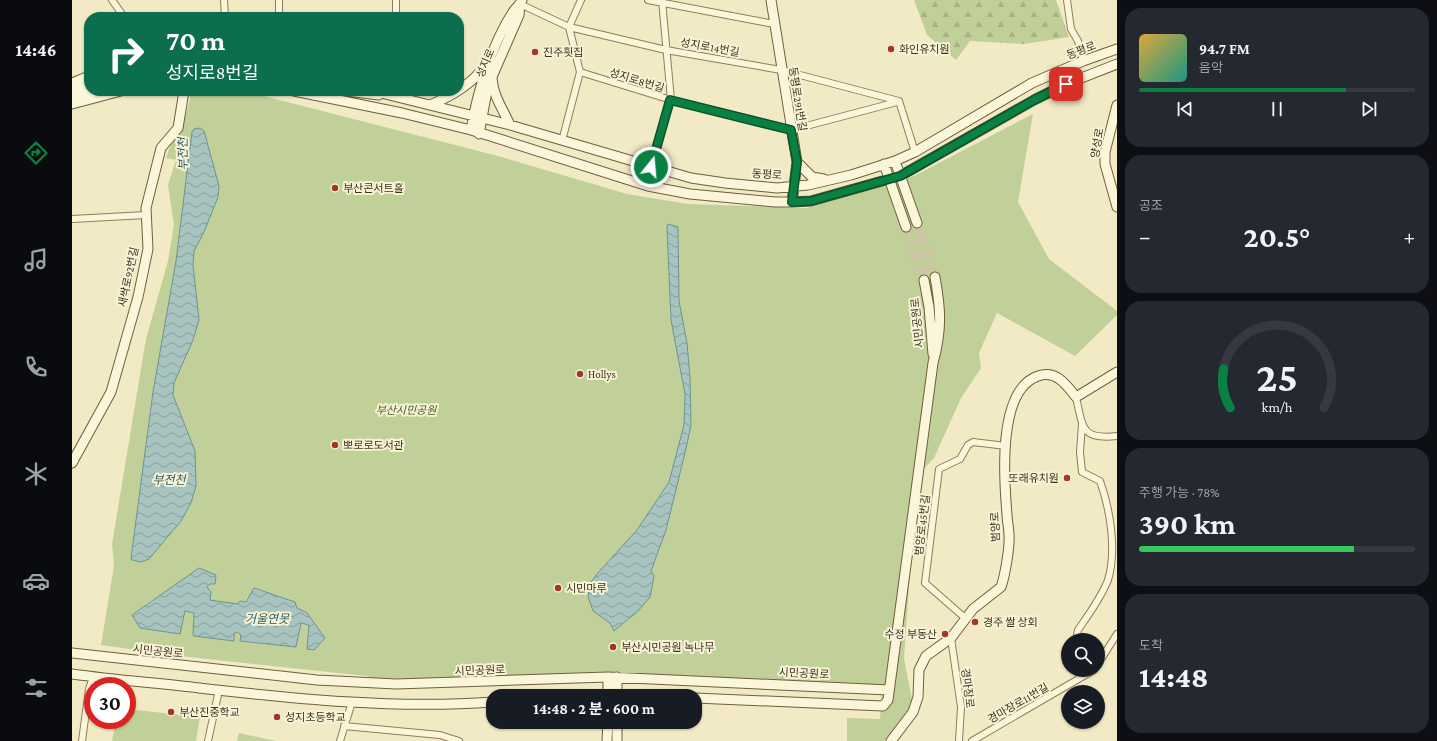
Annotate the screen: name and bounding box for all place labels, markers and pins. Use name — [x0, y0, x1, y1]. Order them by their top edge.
place label: 화인유치원 — [899, 43, 950, 55]
marker: 화인유치원 — [886, 44, 896, 54]
place label: 진주횟집 — [543, 46, 583, 58]
marker: 진주횟집 — [530, 47, 540, 57]
pin — [1049, 67, 1083, 101]
place label: 부산콘서트홀 — [343, 182, 404, 194]
marker: 부산콘서트홀 — [330, 183, 340, 193]
place label: Hollys — [588, 368, 616, 381]
marker: Hollys — [575, 369, 585, 379]
place label: 뽀로로도서관 — [343, 439, 404, 451]
marker: 뽀로로도서관 — [330, 440, 340, 450]
place label: 또래유치원 — [1008, 472, 1059, 484]
marker: 또래유치원 — [1062, 473, 1072, 483]
place label: 시민마루 — [566, 582, 606, 594]
marker: 시민마루 — [553, 583, 563, 593]
place label: 경주 쌀 상회 — [983, 616, 1038, 628]
marker: 경주 쌀 상회 — [970, 617, 980, 627]
place label: 수정 부동산 — [884, 628, 937, 640]
marker: 수정 부동산 — [940, 629, 950, 639]
place label: 부산시민공원 녹나무 — [621, 641, 714, 653]
marker: 부산시민공원 녹나무 — [608, 642, 618, 652]
place label: 부산진중학교 — [179, 706, 240, 718]
marker: 부산진중학교 — [166, 707, 176, 717]
place label: 성지초등학교 — [285, 711, 346, 723]
marker: 성지초등학교 — [272, 712, 282, 722]

